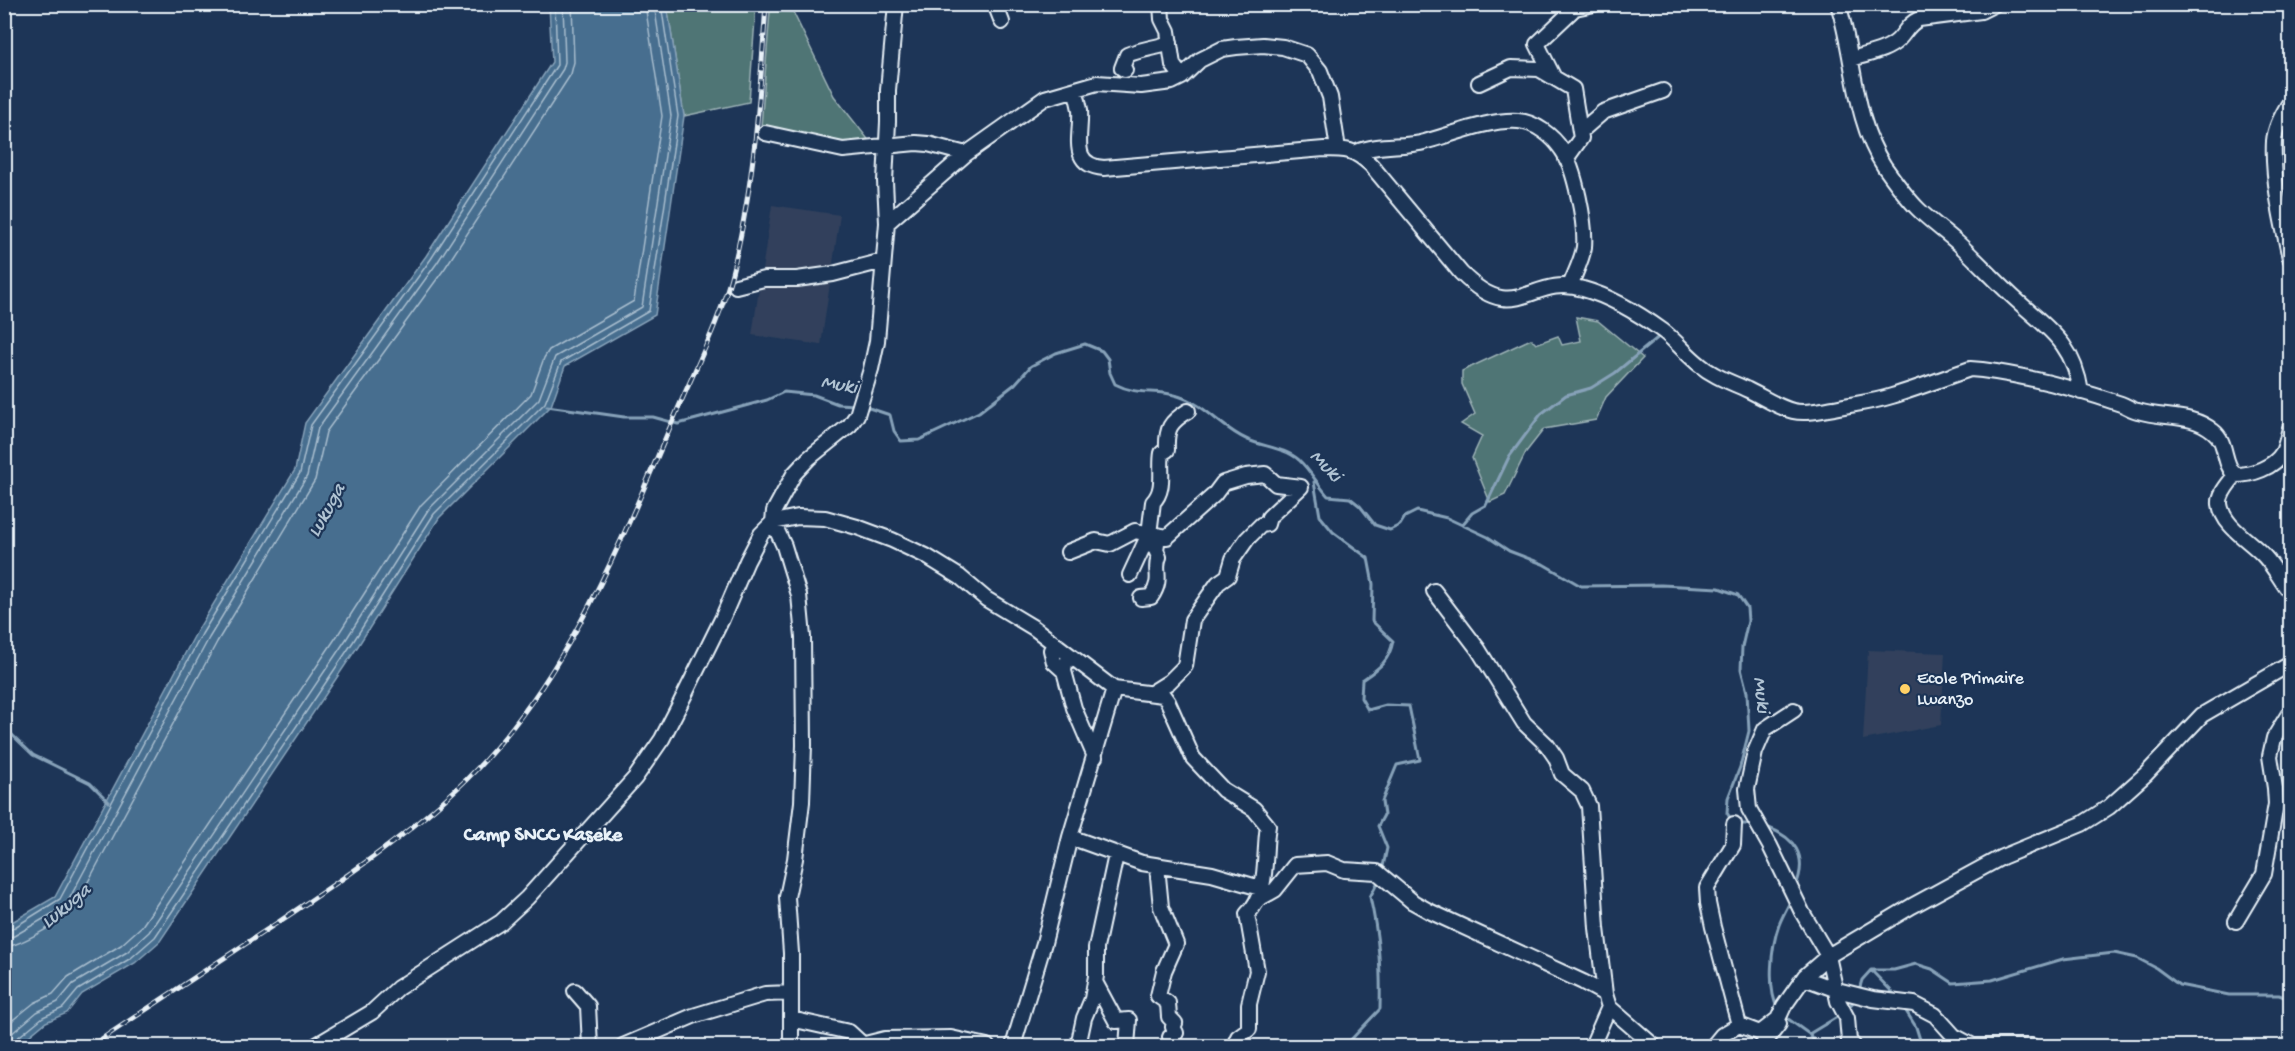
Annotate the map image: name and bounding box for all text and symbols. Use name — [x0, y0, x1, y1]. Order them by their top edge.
water label: Muki — [819, 372, 862, 401]
water label: Muki — [1304, 446, 1348, 490]
water label: Lukuga — [304, 479, 353, 542]
place label: Ecole Primaire Lwanzo — [1917, 669, 2024, 711]
water label: Muki — [1746, 675, 1774, 717]
marker: Ecole Primaire Lwanzo — [1898, 682, 1912, 696]
district label: Camp SNCC Kaseke — [463, 825, 623, 848]
water label: Lukuga — [38, 878, 98, 934]

